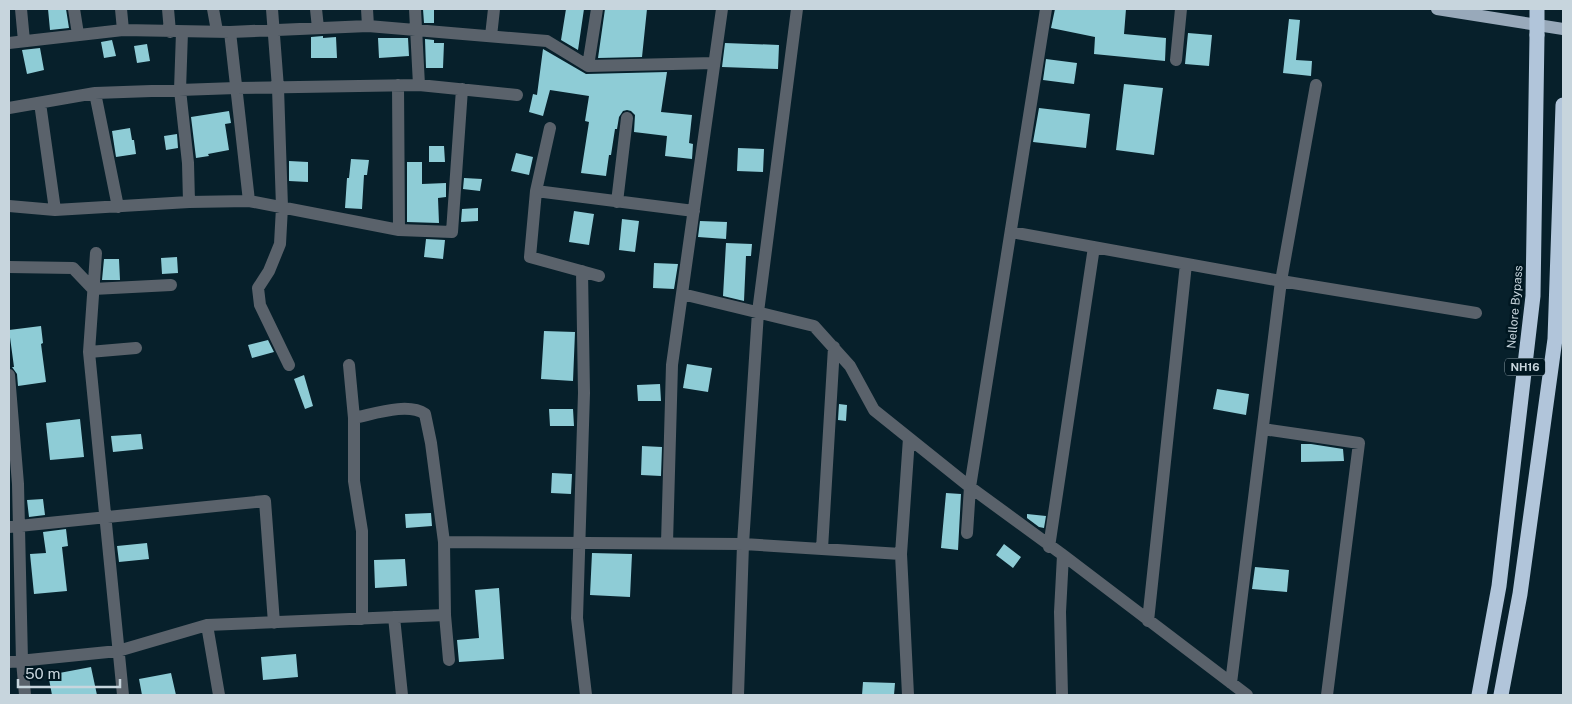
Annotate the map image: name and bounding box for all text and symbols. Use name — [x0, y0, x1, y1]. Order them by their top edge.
street label: Nellore Bypass — [1504, 265, 1526, 349]
road number: NH16 — [1505, 358, 1545, 376]
scale bar — [18, 656, 120, 688]
text: 50 m — [25, 665, 60, 682]

